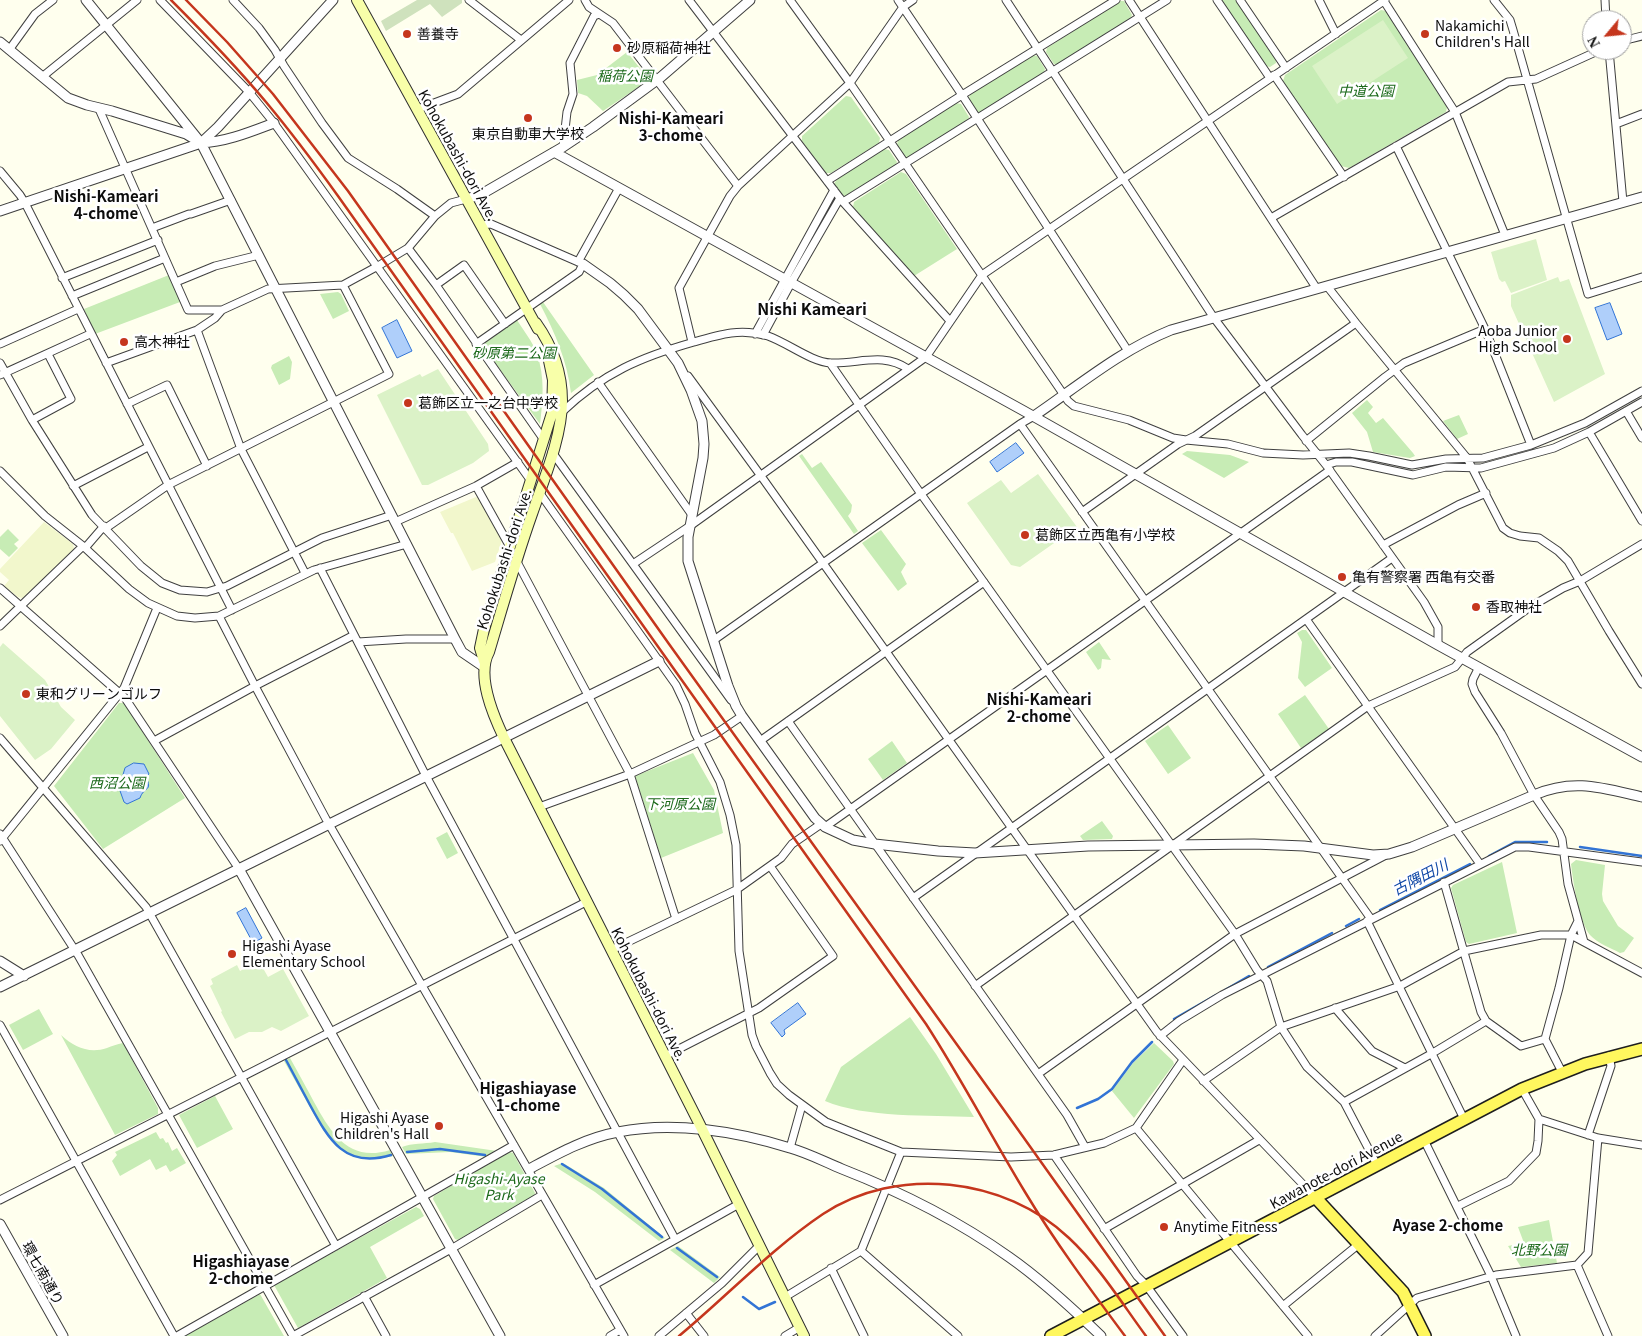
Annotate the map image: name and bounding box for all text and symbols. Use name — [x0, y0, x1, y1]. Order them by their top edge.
north arrow — [1582, 10, 1632, 60]
place label: Nakamichi Children's Hall — [1435, 18, 1530, 50]
place label: 善養寺 — [417, 26, 459, 42]
marker: 善養寺 — [401, 28, 413, 40]
marker: Nakamichi Children's Hall — [1419, 28, 1431, 40]
text: N — [1585, 34, 1603, 50]
place label: 砂原稲荷神社 — [627, 40, 711, 56]
marker: 砂原稲荷神社 — [611, 42, 623, 54]
park label: 稲荷公園 — [597, 68, 653, 84]
park label: 中道公園 — [1338, 83, 1394, 99]
street label: Kohokubashi-dori Ave. — [415, 87, 501, 223]
district label: Nishi-Kameari 3-chome — [619, 109, 723, 144]
marker: 東京自動車大学校 — [522, 112, 534, 124]
place label: 東京自動車大学校 — [472, 126, 584, 142]
district label: Nishi-Kameari 4-chome — [54, 187, 158, 222]
district label: Nishi Kameari — [757, 299, 867, 319]
place label: Aoba Junior High School — [1478, 323, 1557, 356]
marker: Aoba Junior High School — [1561, 333, 1573, 345]
place label: 高木神社 — [134, 334, 190, 350]
marker: 高木神社 — [118, 336, 130, 348]
park label: 砂原第二公園 — [472, 345, 556, 361]
place label: 葛飾区立一之台中学校 — [418, 395, 558, 411]
marker: 葛飾区立一之台中学校 — [402, 397, 414, 409]
street label: Kohokubashi-dori Ave. — [473, 486, 535, 632]
place label: 葛飾区立西亀有小学校 — [1035, 527, 1175, 543]
marker: 葛飾区立西亀有小学校 — [1019, 529, 1031, 541]
place label: 亀有警察署 西亀有交番 — [1352, 569, 1495, 585]
marker: 亀有警察署 西亀有交番 — [1336, 571, 1348, 583]
place label: 香取神社 — [1486, 599, 1542, 615]
marker: 香取神社 — [1470, 601, 1482, 613]
place label: 東和グリーンゴルフ — [36, 686, 162, 702]
marker: 東和グリーンゴルフ — [20, 688, 32, 700]
district label: Nishi-Kameari 2-chome — [987, 690, 1091, 725]
park label: 西沼公園 — [89, 775, 145, 791]
park label: 下河原公園 — [645, 796, 715, 812]
water label: 古隅田川 — [1389, 855, 1451, 899]
street label: Kohokubashi-dori Ave. — [608, 925, 690, 1063]
place label: Higashi Ayase Elementary School — [242, 938, 365, 970]
marker: Higashi Ayase Elementary School — [226, 948, 238, 960]
district label: Higashiayase 1-chome — [480, 1079, 576, 1114]
place label: Higashi Ayase Children's Hall — [334, 1110, 429, 1142]
marker: Higashi Ayase Children's Hall — [433, 1120, 445, 1132]
street label: Kawanote-dori Avenue — [1267, 1128, 1405, 1212]
park label: Higashi-Ayase Park — [454, 1171, 544, 1204]
district label: Ayase 2-chome — [1393, 1216, 1503, 1234]
place label: Anytime Fitness — [1174, 1219, 1278, 1235]
marker: Anytime Fitness — [1158, 1221, 1170, 1233]
street label: 環七南通り — [19, 1238, 67, 1308]
park label: 北野公園 — [1511, 1242, 1567, 1258]
district label: Higashiayase 2-chome — [193, 1252, 289, 1287]

